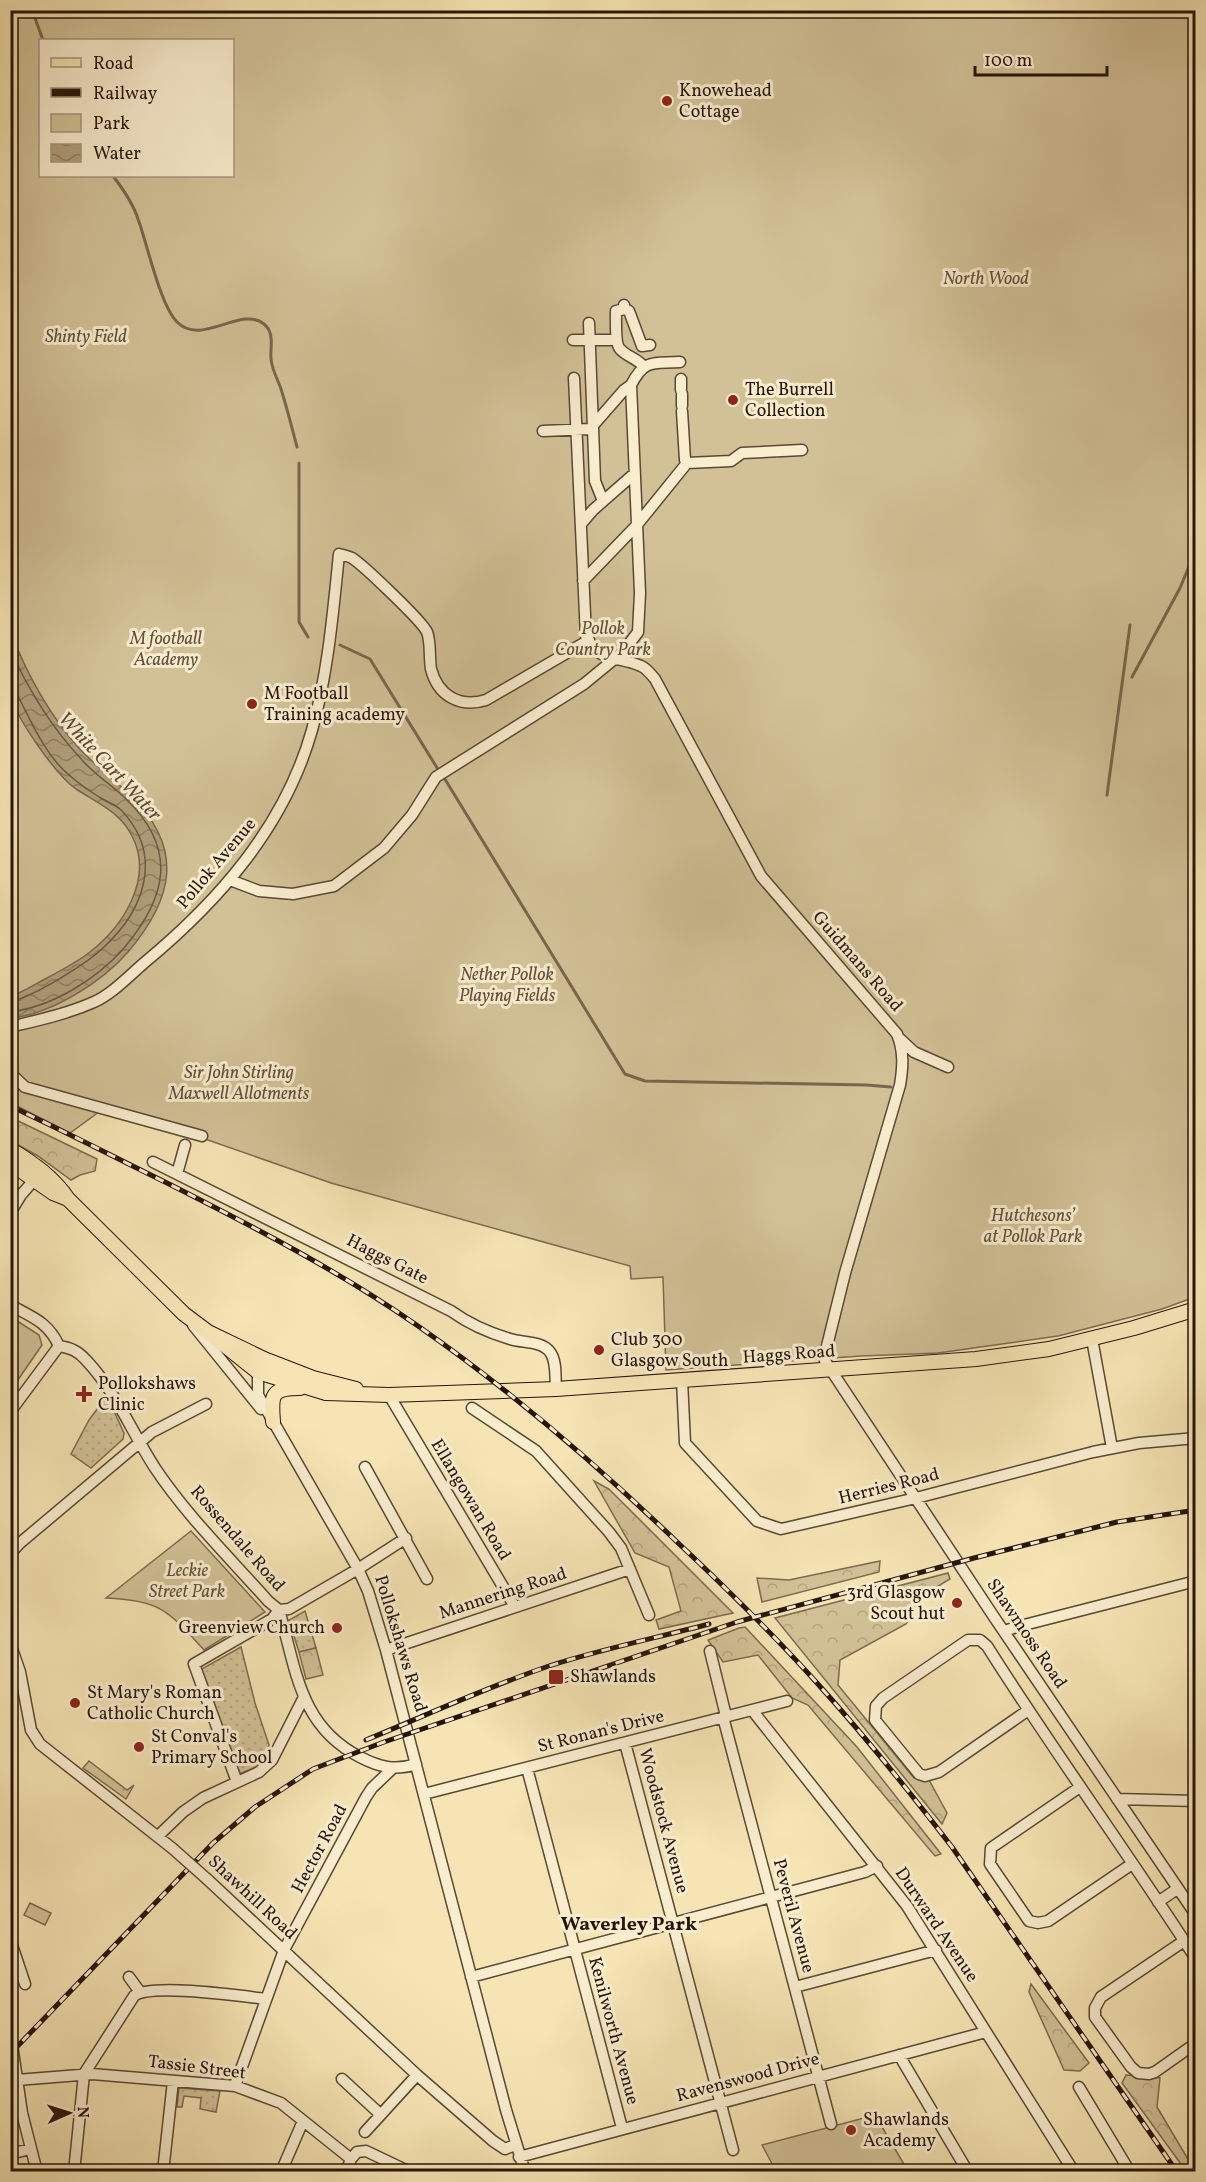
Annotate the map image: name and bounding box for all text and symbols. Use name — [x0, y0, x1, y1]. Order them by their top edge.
legend — [39, 39, 234, 177]
scale bar — [975, 39, 1107, 77]
text: 100 m — [984, 49, 1033, 74]
text: Road — [93, 52, 134, 77]
place label: Knowehead Cottage — [679, 79, 772, 125]
text: Railway — [93, 82, 157, 107]
marker: Knowehead Cottage — [660, 94, 674, 108]
text: Park — [93, 112, 130, 137]
text: Water — [93, 142, 141, 167]
park label: North Wood — [943, 267, 1029, 292]
park label: Shinty Field — [45, 325, 127, 350]
place label: The Burrell Collection — [745, 378, 834, 424]
marker: The Burrell Collection — [726, 393, 740, 407]
park label: Pollok Country Park — [555, 617, 651, 663]
park label: M football Academy — [129, 627, 203, 673]
place label: M Football Training academy — [264, 682, 405, 728]
marker: M Football Training academy — [245, 697, 259, 711]
water label: White Cart Water — [51, 706, 168, 828]
street label: Pollok Avenue — [171, 813, 263, 915]
street label: Guidmans Road — [806, 906, 908, 1018]
park label: Nether Pollok Playing Fields — [459, 963, 556, 1009]
park label: Sir John Stirling Maxwell Allotments — [168, 1061, 310, 1107]
park label: Hutchesons’ at Pollok Park — [984, 1204, 1082, 1250]
street label: Haggs Gate — [342, 1229, 432, 1291]
place label: Club 300 Glasgow South — [611, 1328, 729, 1374]
street label: Haggs Road — [742, 1339, 836, 1371]
marker: Club 300 Glasgow South — [592, 1343, 606, 1357]
place label: Pollokshaws Clinic — [98, 1372, 196, 1418]
marker: Pollokshaws Clinic — [75, 1385, 93, 1403]
street label: Ellangowan Road — [424, 1435, 516, 1565]
street label: Herries Road — [836, 1462, 942, 1512]
street label: Rossendale Road — [184, 1480, 290, 1598]
park label: Leckie Street Park — [149, 1559, 225, 1605]
street label: Mannering Road — [436, 1562, 570, 1626]
street label: Pollokshaws Road — [367, 1572, 433, 1716]
street label: Shawmoss Road — [980, 1574, 1072, 1694]
place label: 3rd Glasgow Scout hut — [847, 1581, 945, 1627]
marker: 3rd Glasgow Scout hut — [950, 1596, 964, 1610]
place label: Greenview Church — [178, 1616, 325, 1641]
marker: Greenview Church — [330, 1621, 344, 1635]
place label: Shawlands — [570, 1665, 656, 1690]
marker: Shawlands — [547, 1668, 565, 1686]
place label: St Mary's Roman Catholic Church — [87, 1681, 222, 1727]
marker: St Mary's Roman Catholic Church — [68, 1696, 82, 1710]
street label: St Ronan's Drive — [535, 1704, 667, 1760]
place label: St Conval's Primary School — [151, 1725, 272, 1771]
marker: St Conval's Primary School — [132, 1740, 146, 1754]
street label: Woodstock Avenue — [632, 1746, 694, 1896]
street label: Hector Road — [286, 1800, 354, 1898]
street label: Shawhill Road — [202, 1850, 302, 1946]
street label: Peveril Avenue — [766, 1856, 820, 1976]
street label: Durward Avenue — [888, 1863, 984, 1987]
district label: Waverley Park — [561, 1911, 697, 1939]
street label: Kenilworth Avenue — [581, 1954, 645, 2108]
street label: Ravenswood Drive — [674, 2047, 822, 2109]
street label: Tassie Street — [147, 2050, 247, 2086]
north arrow — [39, 2083, 99, 2143]
text: N — [71, 2106, 93, 2119]
place label: Shawlands Academy — [863, 2108, 949, 2154]
marker: Shawlands Academy — [844, 2123, 858, 2137]

